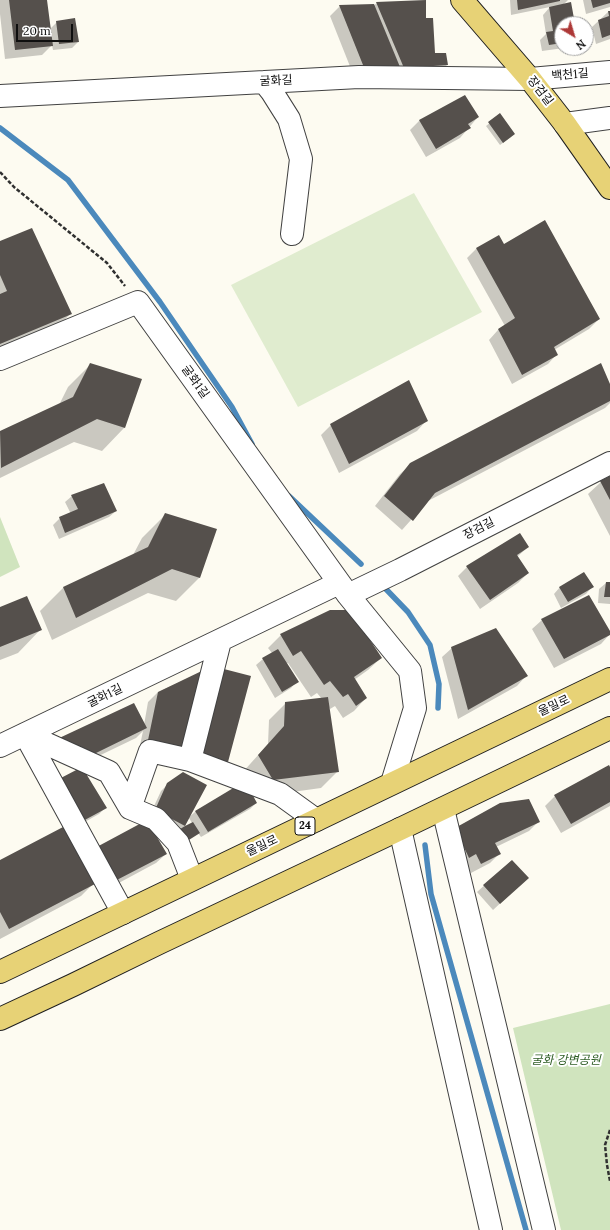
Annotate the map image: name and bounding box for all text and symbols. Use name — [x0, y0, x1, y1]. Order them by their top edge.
scale bar — [18, 16, 75, 42]
north arrow — [554, 16, 594, 56]
text: 20 m — [23, 23, 51, 38]
text: N — [573, 37, 588, 53]
street label: 백천1길 — [551, 66, 589, 84]
street label: 굴화길 — [259, 73, 293, 89]
street label: 장검길 — [524, 74, 556, 108]
street label: 굴화1길 — [178, 363, 212, 401]
street label: 장검길 — [461, 515, 497, 543]
street label: 굴화1길 — [85, 681, 125, 711]
street label: 울밀로 — [536, 692, 572, 720]
road number: 24 — [295, 817, 315, 835]
street label: 울밀로 — [244, 832, 280, 860]
park label: 굴화 강변공원 — [531, 1054, 601, 1068]

